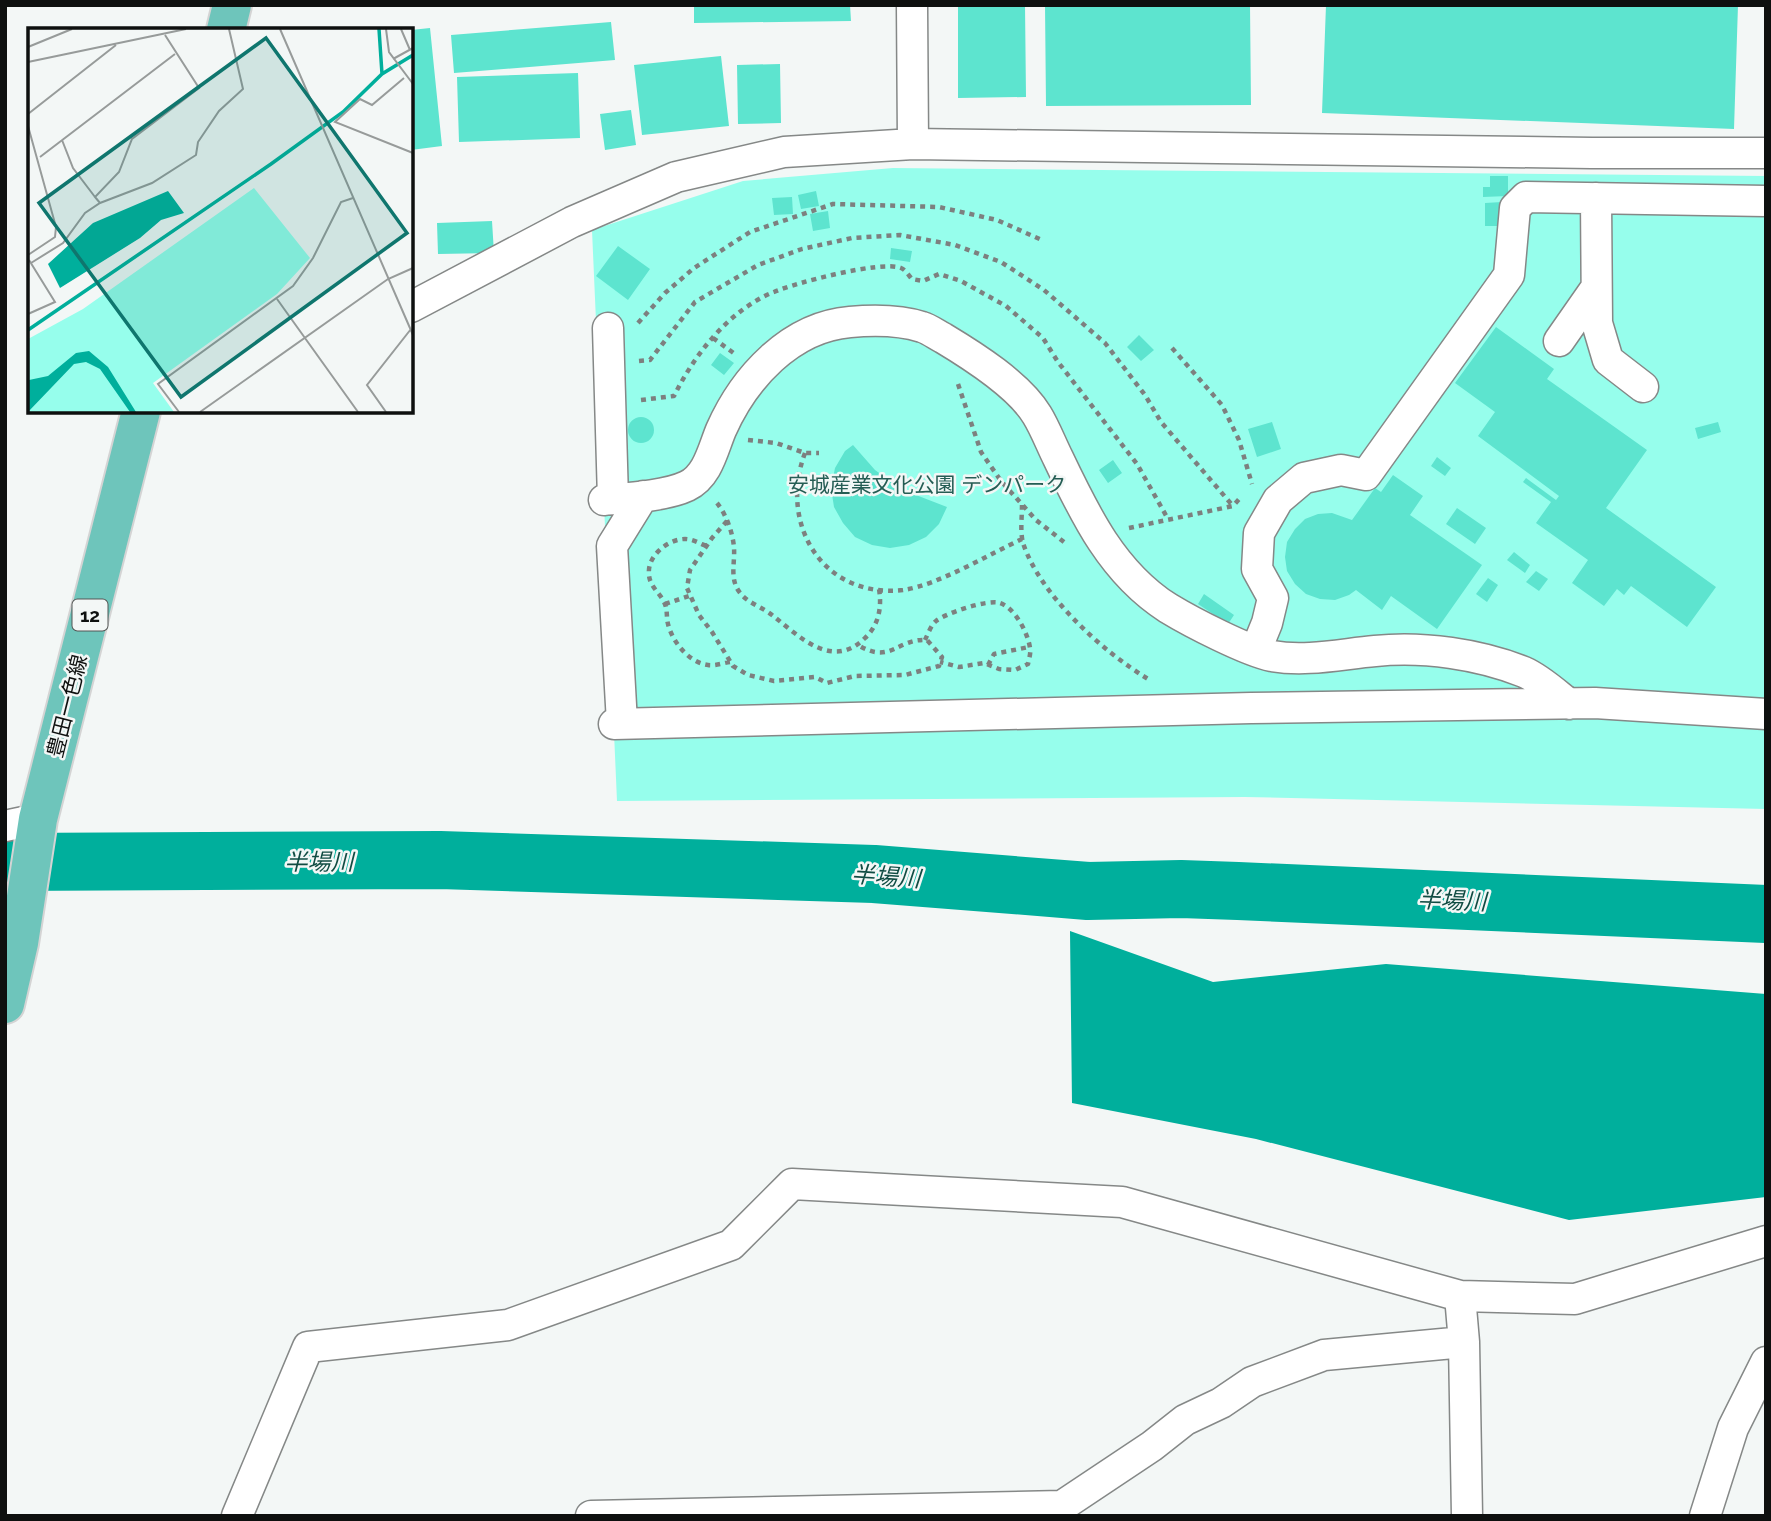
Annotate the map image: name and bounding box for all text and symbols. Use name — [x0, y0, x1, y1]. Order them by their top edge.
inset map — [28, 28, 413, 413]
park label: 安城産業文化公園 デンパーク — [788, 472, 1066, 497]
road number: 12 — [72, 600, 108, 630]
street label: 豊田一色線 — [42, 652, 92, 760]
water label: 半場川 — [285, 848, 357, 875]
water label: 半場川 — [851, 860, 924, 892]
water label: 半場川 — [1417, 885, 1490, 915]

